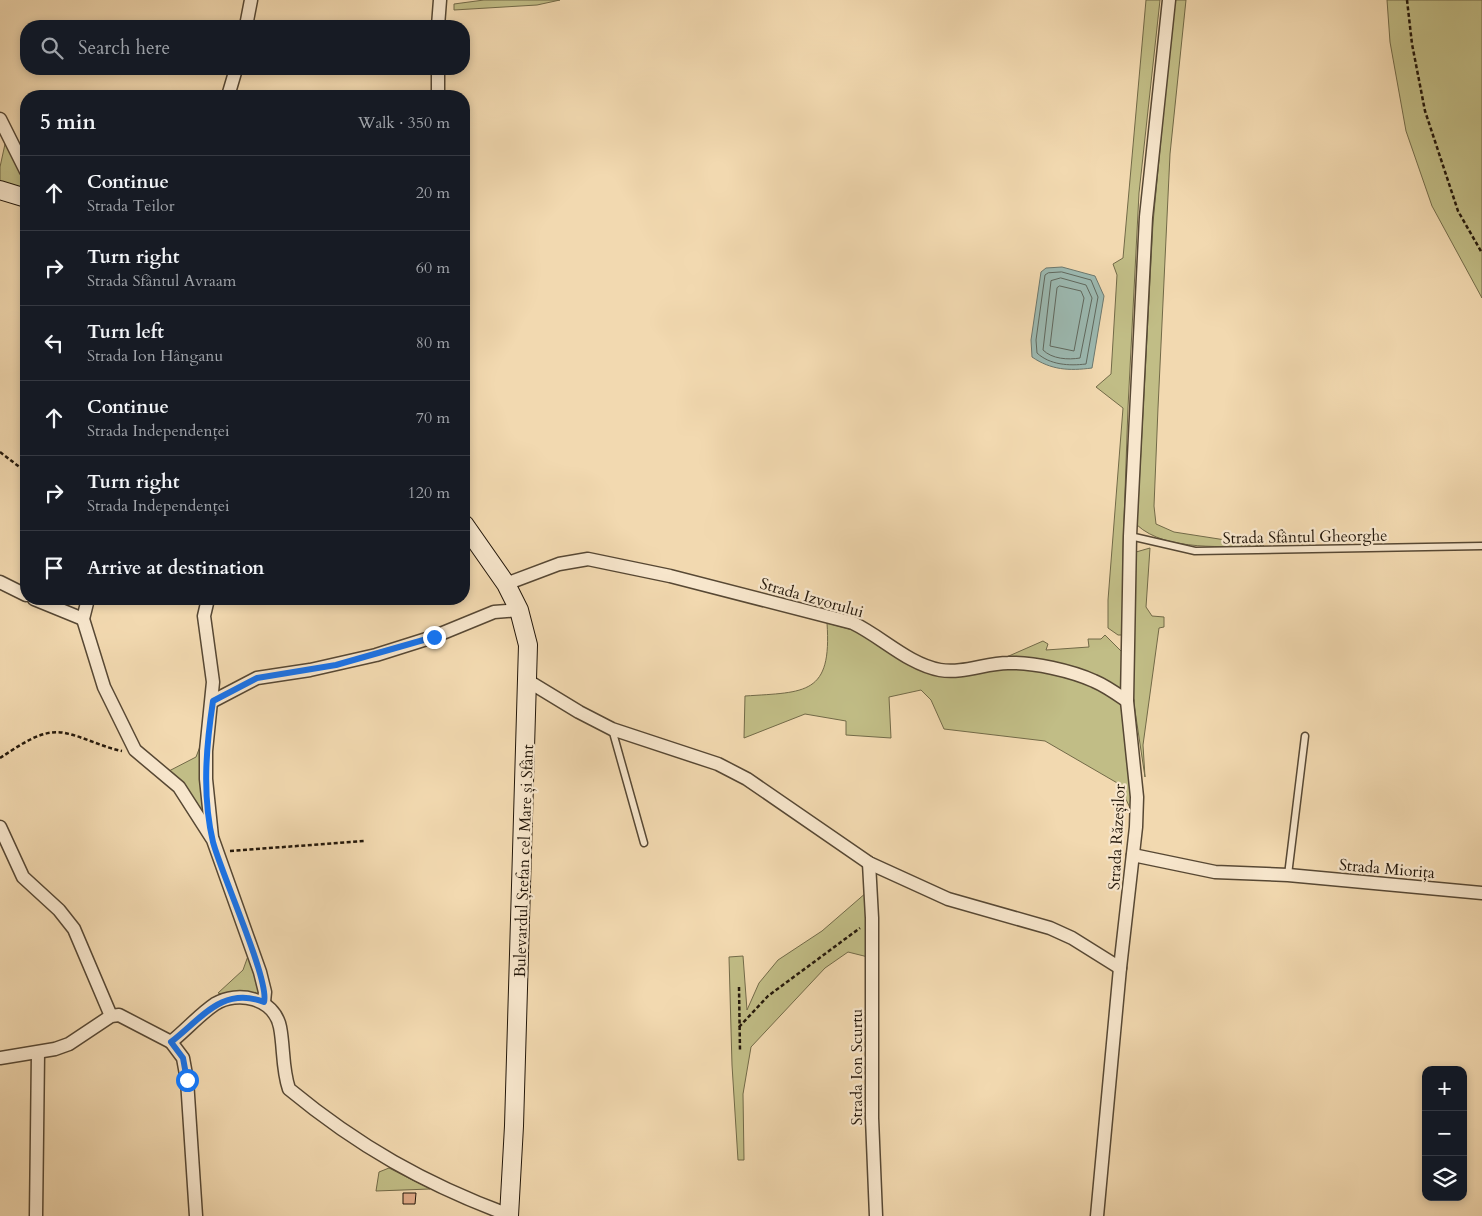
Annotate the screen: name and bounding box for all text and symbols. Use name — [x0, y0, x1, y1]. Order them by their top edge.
search box — [20, 20, 470, 75]
icon: search — [38, 34, 66, 62]
text: Search here — [78, 35, 170, 61]
text: 5 min — [40, 108, 96, 137]
text: Walk · 350 m — [358, 112, 450, 134]
text: Continue — [87, 169, 169, 195]
icon: ahead — [40, 179, 68, 207]
text: 20 m — [416, 182, 450, 204]
text: Strada Teilor — [87, 195, 175, 217]
text: Turn right — [87, 244, 179, 270]
icon: right — [40, 254, 68, 282]
text: 60 m — [416, 257, 450, 279]
text: Strada Sfântul Avraam — [87, 270, 236, 292]
text: Turn left — [87, 319, 164, 345]
icon: left — [40, 329, 68, 357]
text: 80 m — [416, 332, 450, 354]
text: Strada Ion Hânganu — [87, 345, 223, 367]
text: Continue — [87, 394, 169, 420]
icon: ahead — [40, 404, 68, 432]
text: 70 m — [416, 407, 450, 429]
text: Strada Independenței — [87, 420, 229, 442]
text: Turn right — [87, 469, 179, 495]
icon: right — [40, 479, 68, 507]
text: 120 m — [408, 482, 450, 504]
text: Strada Independenței — [87, 495, 229, 517]
street label: Strada Sfântul Gheorghe — [1222, 525, 1388, 549]
icon: arrive — [40, 554, 68, 582]
text: Arrive at destination — [87, 555, 264, 581]
street label: Strada Izvorului — [757, 573, 867, 623]
route end — [423, 626, 446, 649]
street label: Bulevardul Ștefan cel Mare și Sfânt — [509, 744, 539, 978]
street label: Strada Răzeșilor — [1103, 783, 1131, 891]
street label: Strada Miorița — [1338, 854, 1436, 884]
street label: Strada Ion Scurtu — [846, 1008, 868, 1125]
map controls — [1422, 1066, 1467, 1201]
button: + — [1422, 1066, 1467, 1111]
route start — [176, 1069, 199, 1092]
button: − — [1422, 1111, 1467, 1156]
button: layers — [1422, 1156, 1467, 1201]

